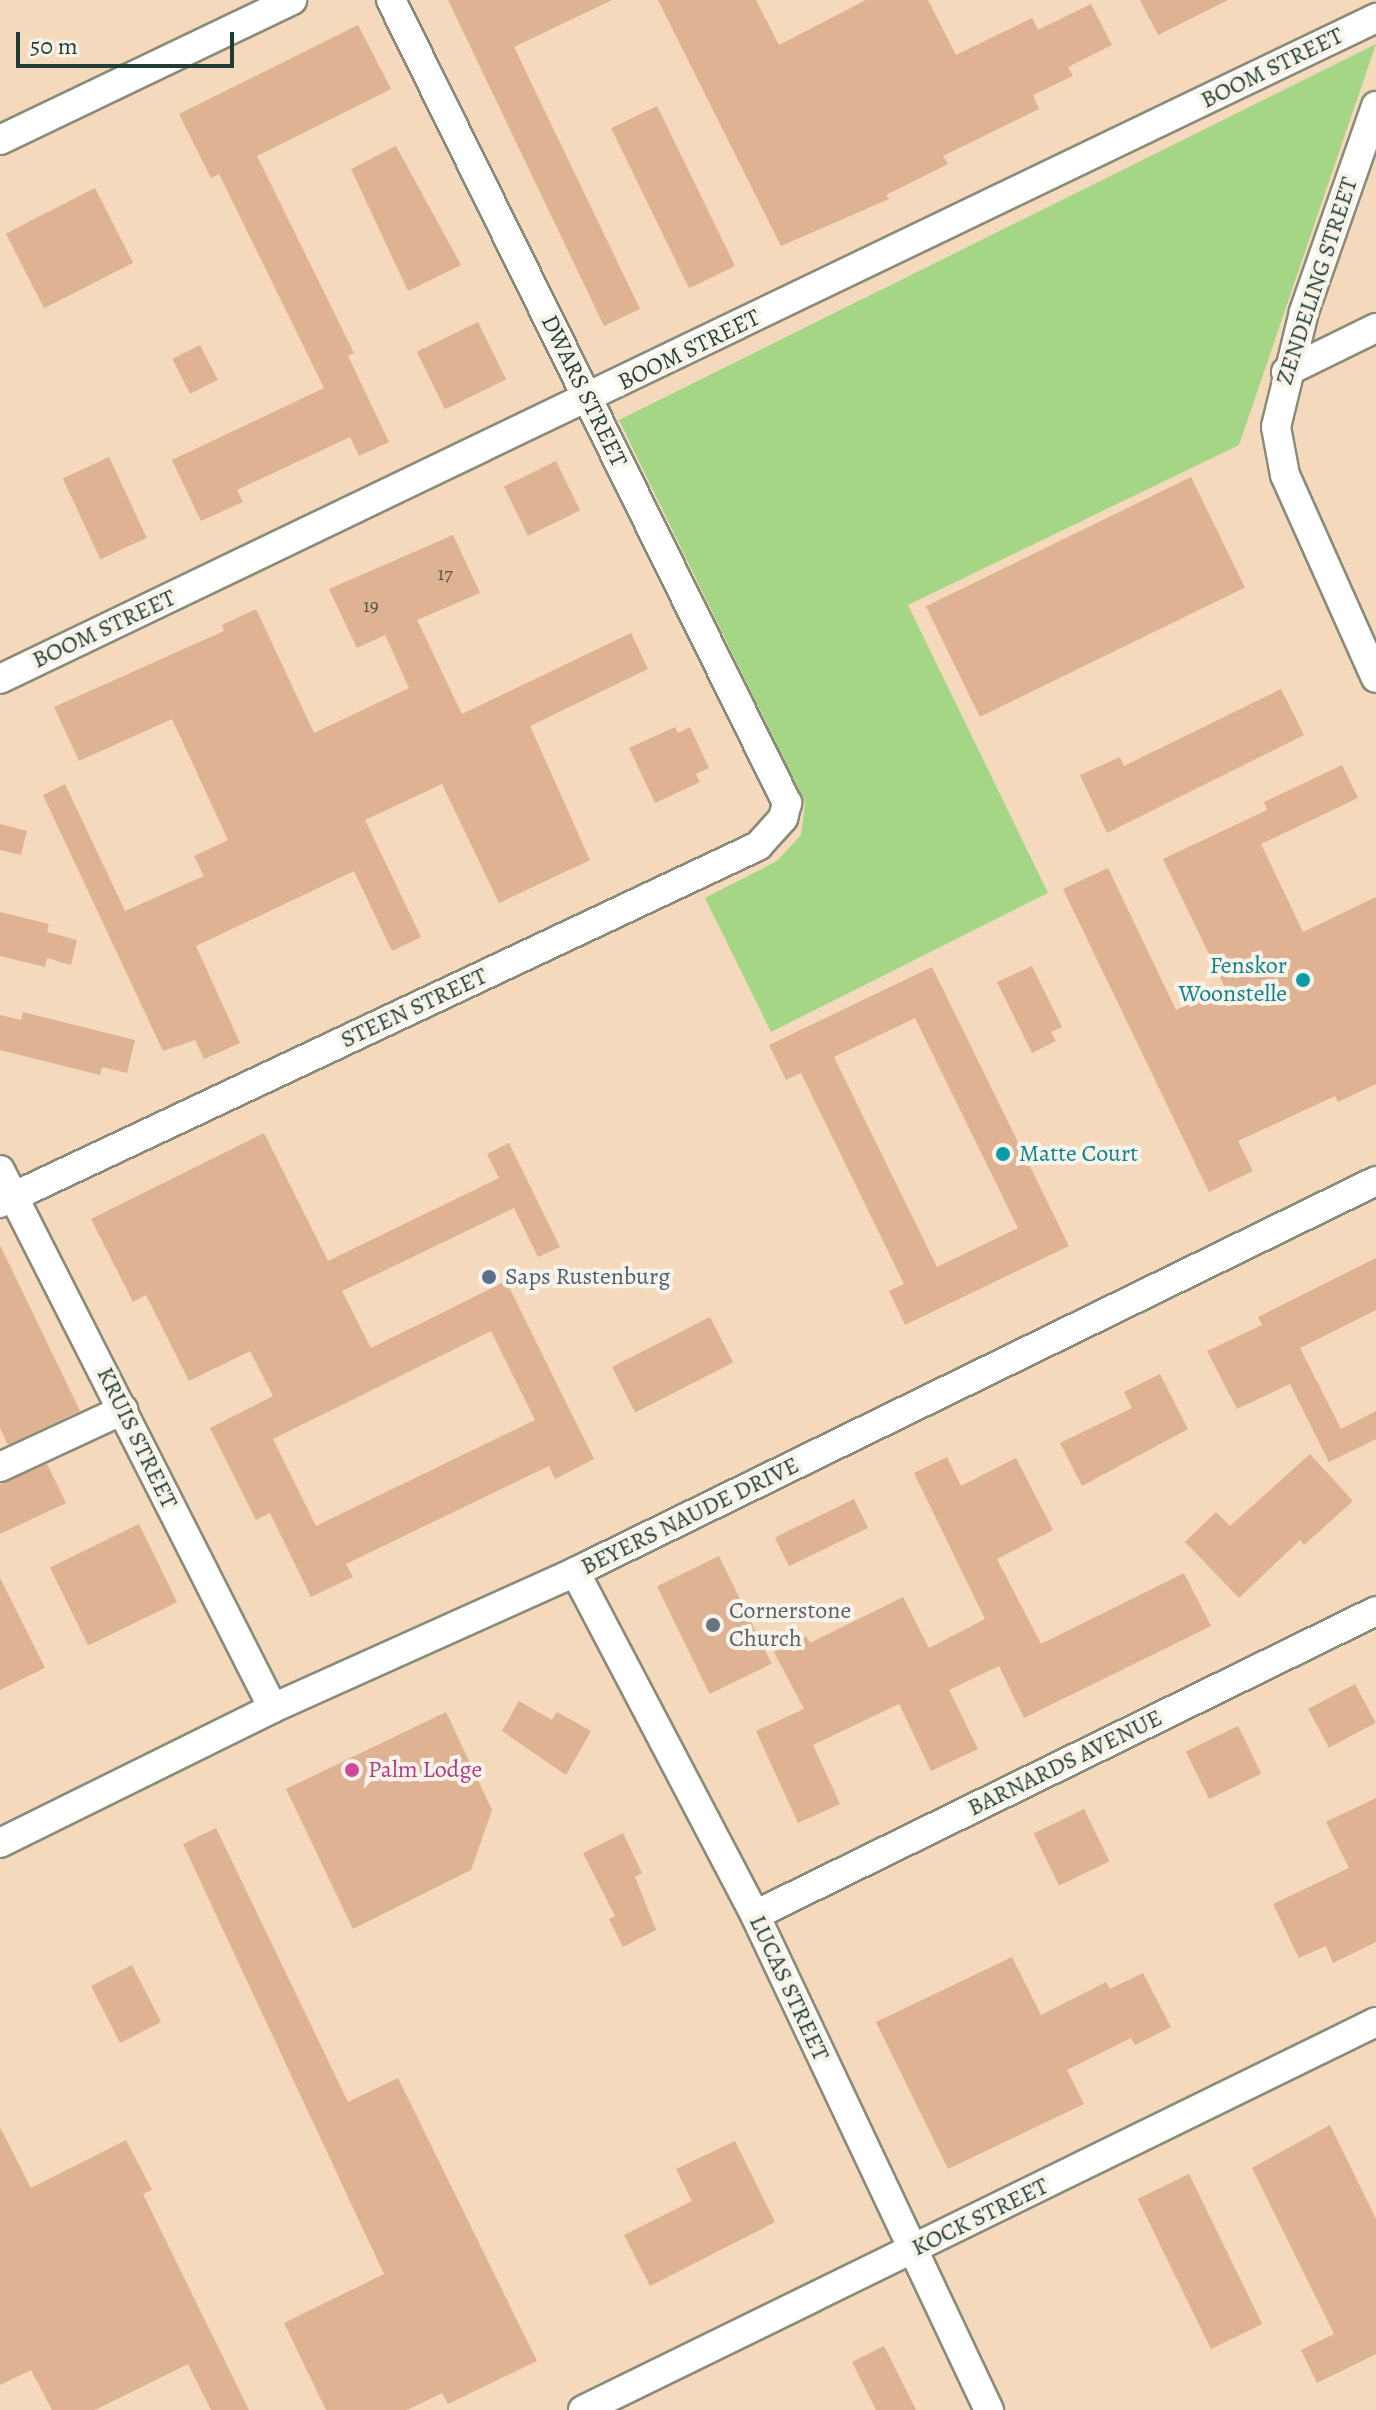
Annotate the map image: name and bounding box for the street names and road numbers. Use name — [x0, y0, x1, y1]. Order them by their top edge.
street label: BOOM STREET — [1196, 21, 1348, 115]
street label: ZENDELING STREET — [1270, 174, 1364, 388]
street label: BOOM STREET — [613, 303, 765, 397]
street label: DWARS STREET — [535, 310, 633, 472]
street label: BOOM STREET — [28, 583, 180, 675]
street label: STEEN STREET — [336, 962, 492, 1054]
street label: KRUIS STREET — [90, 1363, 184, 1513]
street label: BEYERS NAUDE DRIVE — [576, 1451, 804, 1581]
street label: BARNARDS AVENUE — [963, 1703, 1167, 1823]
street label: LUCAS STREET — [743, 1911, 835, 2065]
street label: KOCK STREET — [907, 2172, 1053, 2262]

